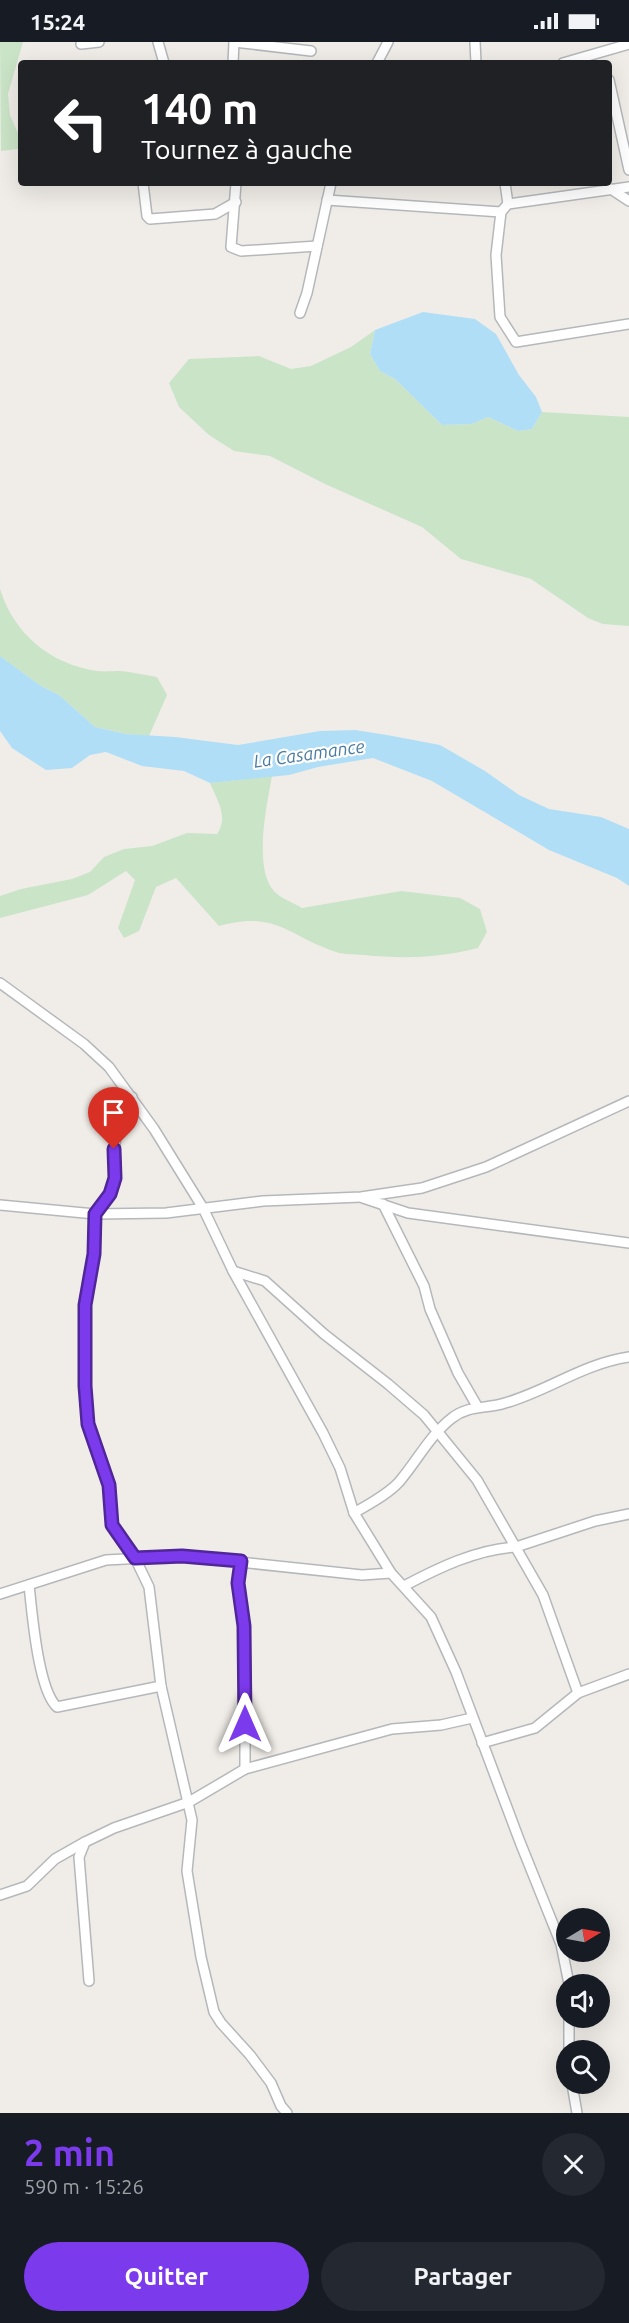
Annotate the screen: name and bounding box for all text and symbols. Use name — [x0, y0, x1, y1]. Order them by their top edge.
text: 15:24 — [30, 9, 85, 34]
icon: left — [42, 84, 120, 162]
text: 140 m — [141, 85, 258, 132]
text: Tournez à gauche — [141, 134, 353, 164]
water label: La Casamance — [252, 735, 366, 771]
pin — [88, 1087, 139, 1149]
icon: arrive — [97, 1096, 130, 1129]
position arrow — [213, 1692, 277, 1756]
north arrow — [556, 1908, 610, 1962]
map controls — [556, 1908, 610, 2094]
button: sound — [556, 1974, 610, 2028]
button: search — [556, 2040, 610, 2094]
text: 2 min — [24, 2132, 115, 2173]
button: close — [542, 2133, 605, 2196]
text: 590 m · 15:26 — [24, 2175, 144, 2198]
button: Quitter — [24, 2242, 309, 2311]
button: Partager — [321, 2242, 605, 2311]

